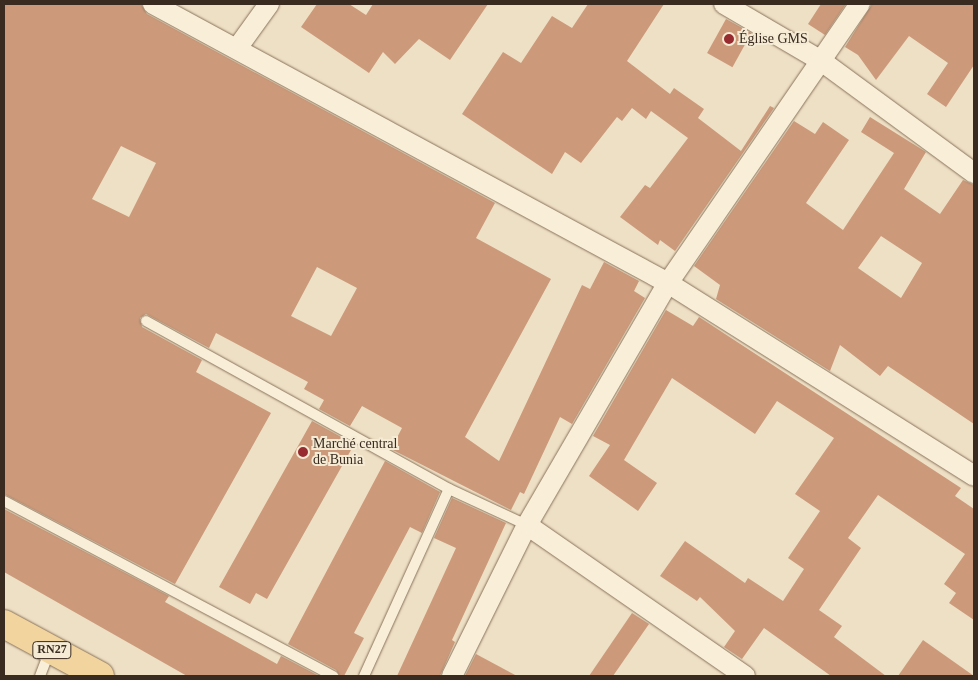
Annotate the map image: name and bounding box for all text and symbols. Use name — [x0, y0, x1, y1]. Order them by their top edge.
place label: Église GMS — [739, 31, 808, 47]
marker: Église GMS — [723, 33, 735, 45]
place label: Marché central de Bunia — [313, 436, 397, 468]
marker: Marché central de Bunia — [297, 446, 309, 458]
road number: RN27 — [32, 640, 72, 660]

